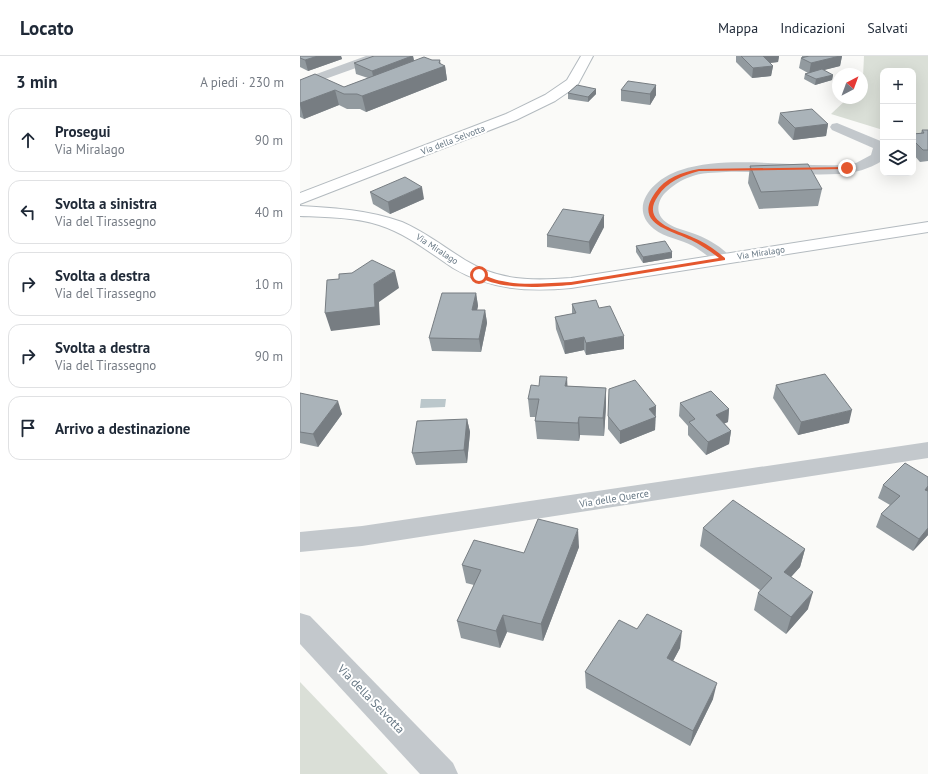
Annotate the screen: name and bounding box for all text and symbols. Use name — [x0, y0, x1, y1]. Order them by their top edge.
text: Locato — [20, 16, 74, 40]
text: Mappa — [718, 19, 758, 37]
text: Indicazioni — [780, 19, 845, 37]
text: Salvati — [867, 19, 908, 37]
north arrow — [832, 68, 868, 104]
map controls — [880, 68, 916, 176]
button: + — [880, 68, 916, 104]
text: 3 min — [16, 71, 57, 93]
text: A piedi · 230 m — [200, 74, 284, 91]
button: − — [880, 104, 916, 140]
text: Prosegui — [55, 122, 111, 141]
street label: Via della Selvotta — [418, 122, 486, 157]
icon: ahead — [17, 129, 39, 151]
text: 90 m — [255, 132, 283, 149]
button: layers — [880, 140, 916, 176]
text: Via Miralago — [55, 141, 125, 158]
route end — [838, 159, 856, 177]
text: Svolta a sinistra — [55, 194, 157, 213]
icon: left — [17, 201, 39, 223]
text: 40 m — [255, 204, 283, 221]
text: Via del Tirassegno — [55, 213, 156, 230]
street label: Via Miralago — [413, 230, 461, 266]
street label: Via Miralago — [735, 243, 786, 262]
text: Svolta a destra — [55, 266, 150, 285]
route start — [470, 266, 488, 284]
icon: right — [17, 273, 39, 295]
text: 10 m — [255, 276, 283, 293]
text: Via del Tirassegno — [55, 285, 156, 302]
text: Svolta a destra — [55, 338, 150, 357]
icon: right — [17, 345, 39, 367]
text: 90 m — [255, 348, 283, 365]
text: Via del Tirassegno — [55, 357, 156, 374]
icon: arrive — [17, 417, 39, 439]
text: Arrivo a destinazione — [55, 419, 190, 438]
street label: Via delle Querce — [577, 487, 650, 511]
street label: Via della Selvotta — [334, 660, 408, 736]

